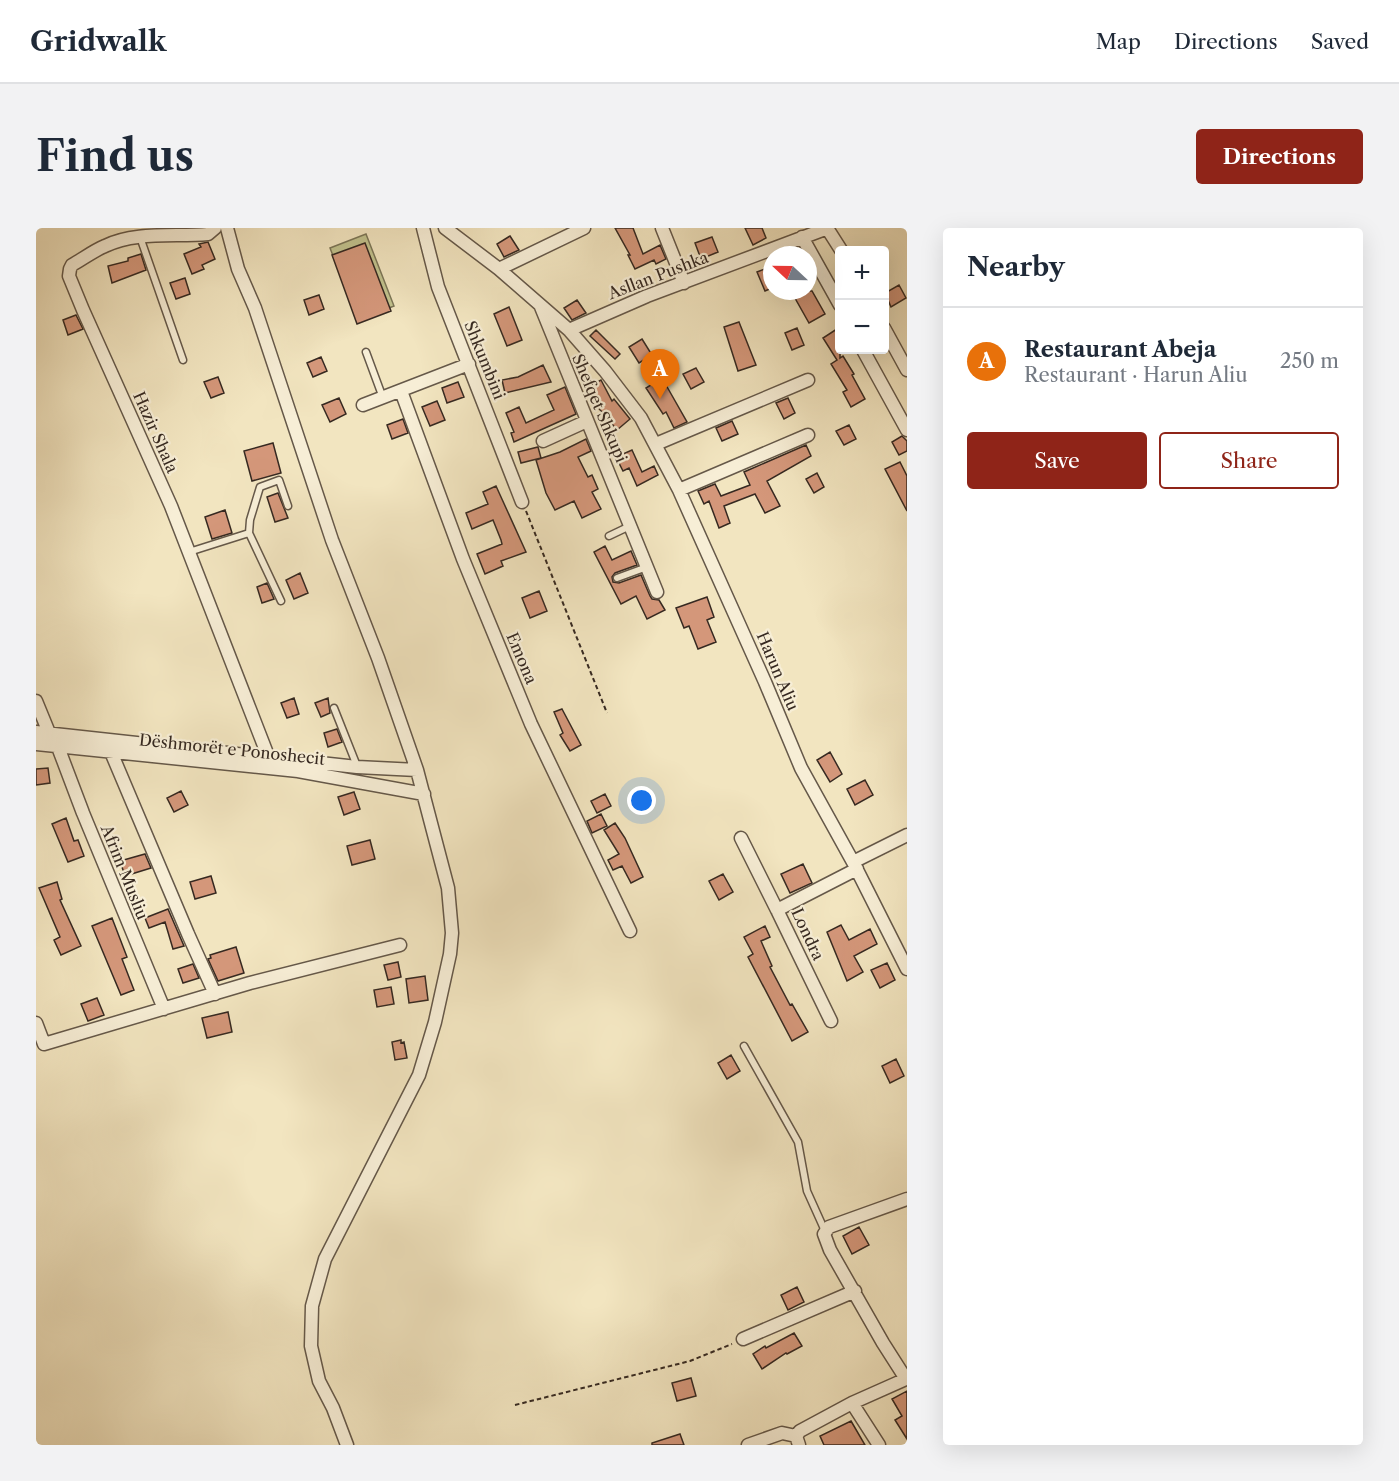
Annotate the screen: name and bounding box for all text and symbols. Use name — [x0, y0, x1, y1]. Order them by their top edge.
text: Gridwalk — [30, 24, 166, 58]
text: Map — [1096, 29, 1141, 54]
text: Directions — [1174, 29, 1278, 54]
text: Saved — [1311, 29, 1369, 54]
button: Directions — [1196, 129, 1363, 184]
text: Find us — [36, 130, 194, 182]
north arrow — [763, 246, 817, 300]
map controls — [835, 246, 889, 354]
button: + — [835, 246, 889, 300]
street label: Asllan Pushka — [604, 247, 711, 304]
text: Nearby — [967, 251, 1065, 283]
button: − — [835, 300, 889, 354]
street label: Shkumbini — [460, 318, 510, 402]
text: Restaurant Abeja — [1024, 336, 1216, 363]
text: A — [979, 349, 994, 373]
text: 250 m — [1280, 349, 1339, 373]
pin: A — [640, 350, 680, 399]
street label: Shefqet Shkupi — [568, 351, 632, 465]
text: Restaurant · Harun Aliu — [1024, 363, 1248, 387]
street label: Hazir Shala — [129, 388, 183, 476]
button: Save — [967, 432, 1147, 489]
button: Share — [1159, 432, 1339, 489]
street label: Emona — [502, 629, 542, 687]
street label: Harun Aliu — [752, 629, 804, 714]
street label: Dëshmorët e Ponoshecit — [138, 729, 326, 769]
your location — [627, 786, 656, 815]
street label: Afrim Musliu — [97, 821, 153, 922]
street label: Londra — [787, 905, 829, 964]

